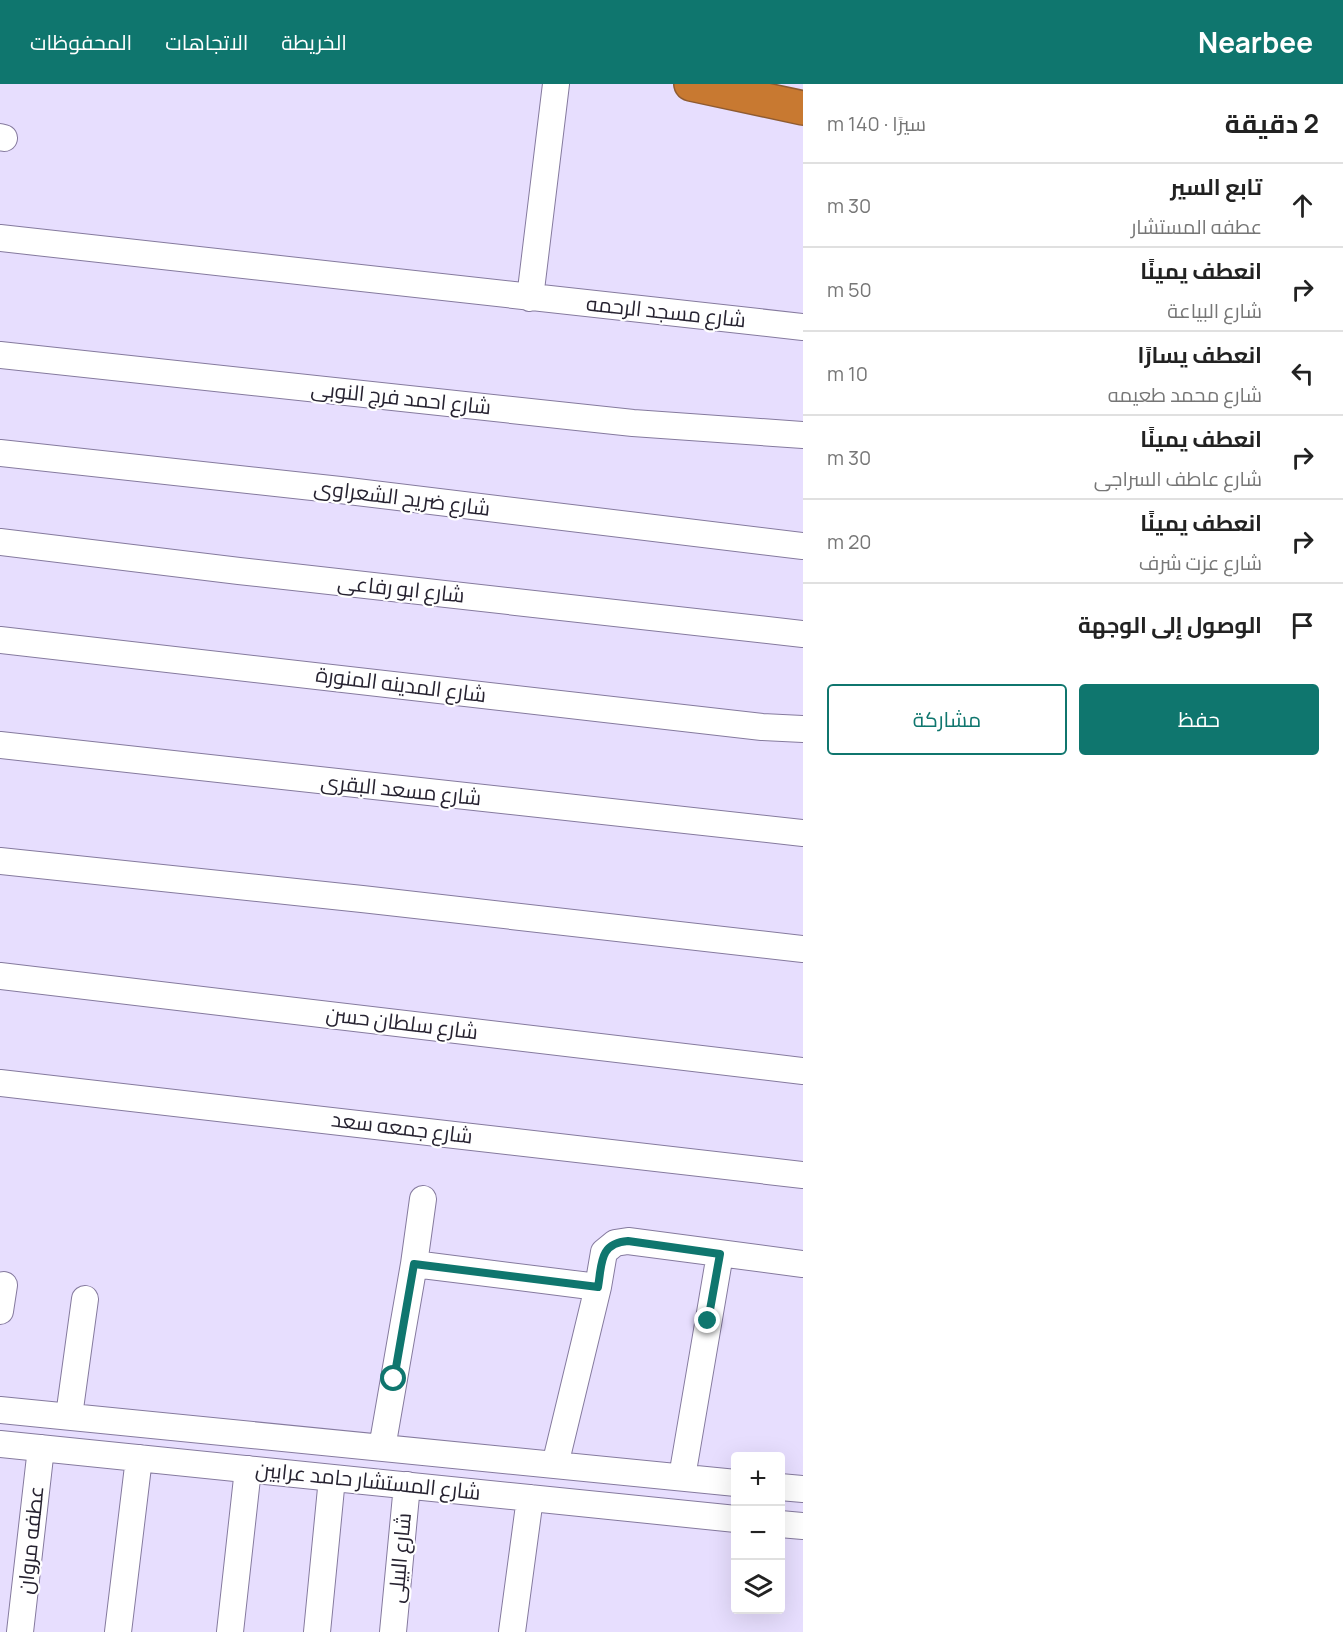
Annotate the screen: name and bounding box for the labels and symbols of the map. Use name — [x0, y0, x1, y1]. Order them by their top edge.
street label: شارع مسجد الرحمه — [585, 289, 747, 334]
street label: شارع احمد فرج النوبى — [309, 374, 493, 421]
street label: شارع ضريح الشعراوى — [312, 472, 492, 523]
street label: شارع ابو رفاعى — [336, 567, 466, 610]
street label: شارع المدينه المنورة — [314, 660, 488, 709]
street label: شارع مسعد البقرى — [319, 767, 483, 812]
street label: شارع سلطان حسن — [324, 999, 480, 1046]
street label: شارع جمعه سعد — [330, 1104, 474, 1151]
route end — [694, 1307, 720, 1333]
route start — [380, 1365, 406, 1391]
street label: شارع المستشار حامد عرابين — [254, 1454, 482, 1507]
street label: عطفه مروان — [10, 1484, 50, 1595]
street label: شارع البيلى — [381, 1511, 418, 1604]

